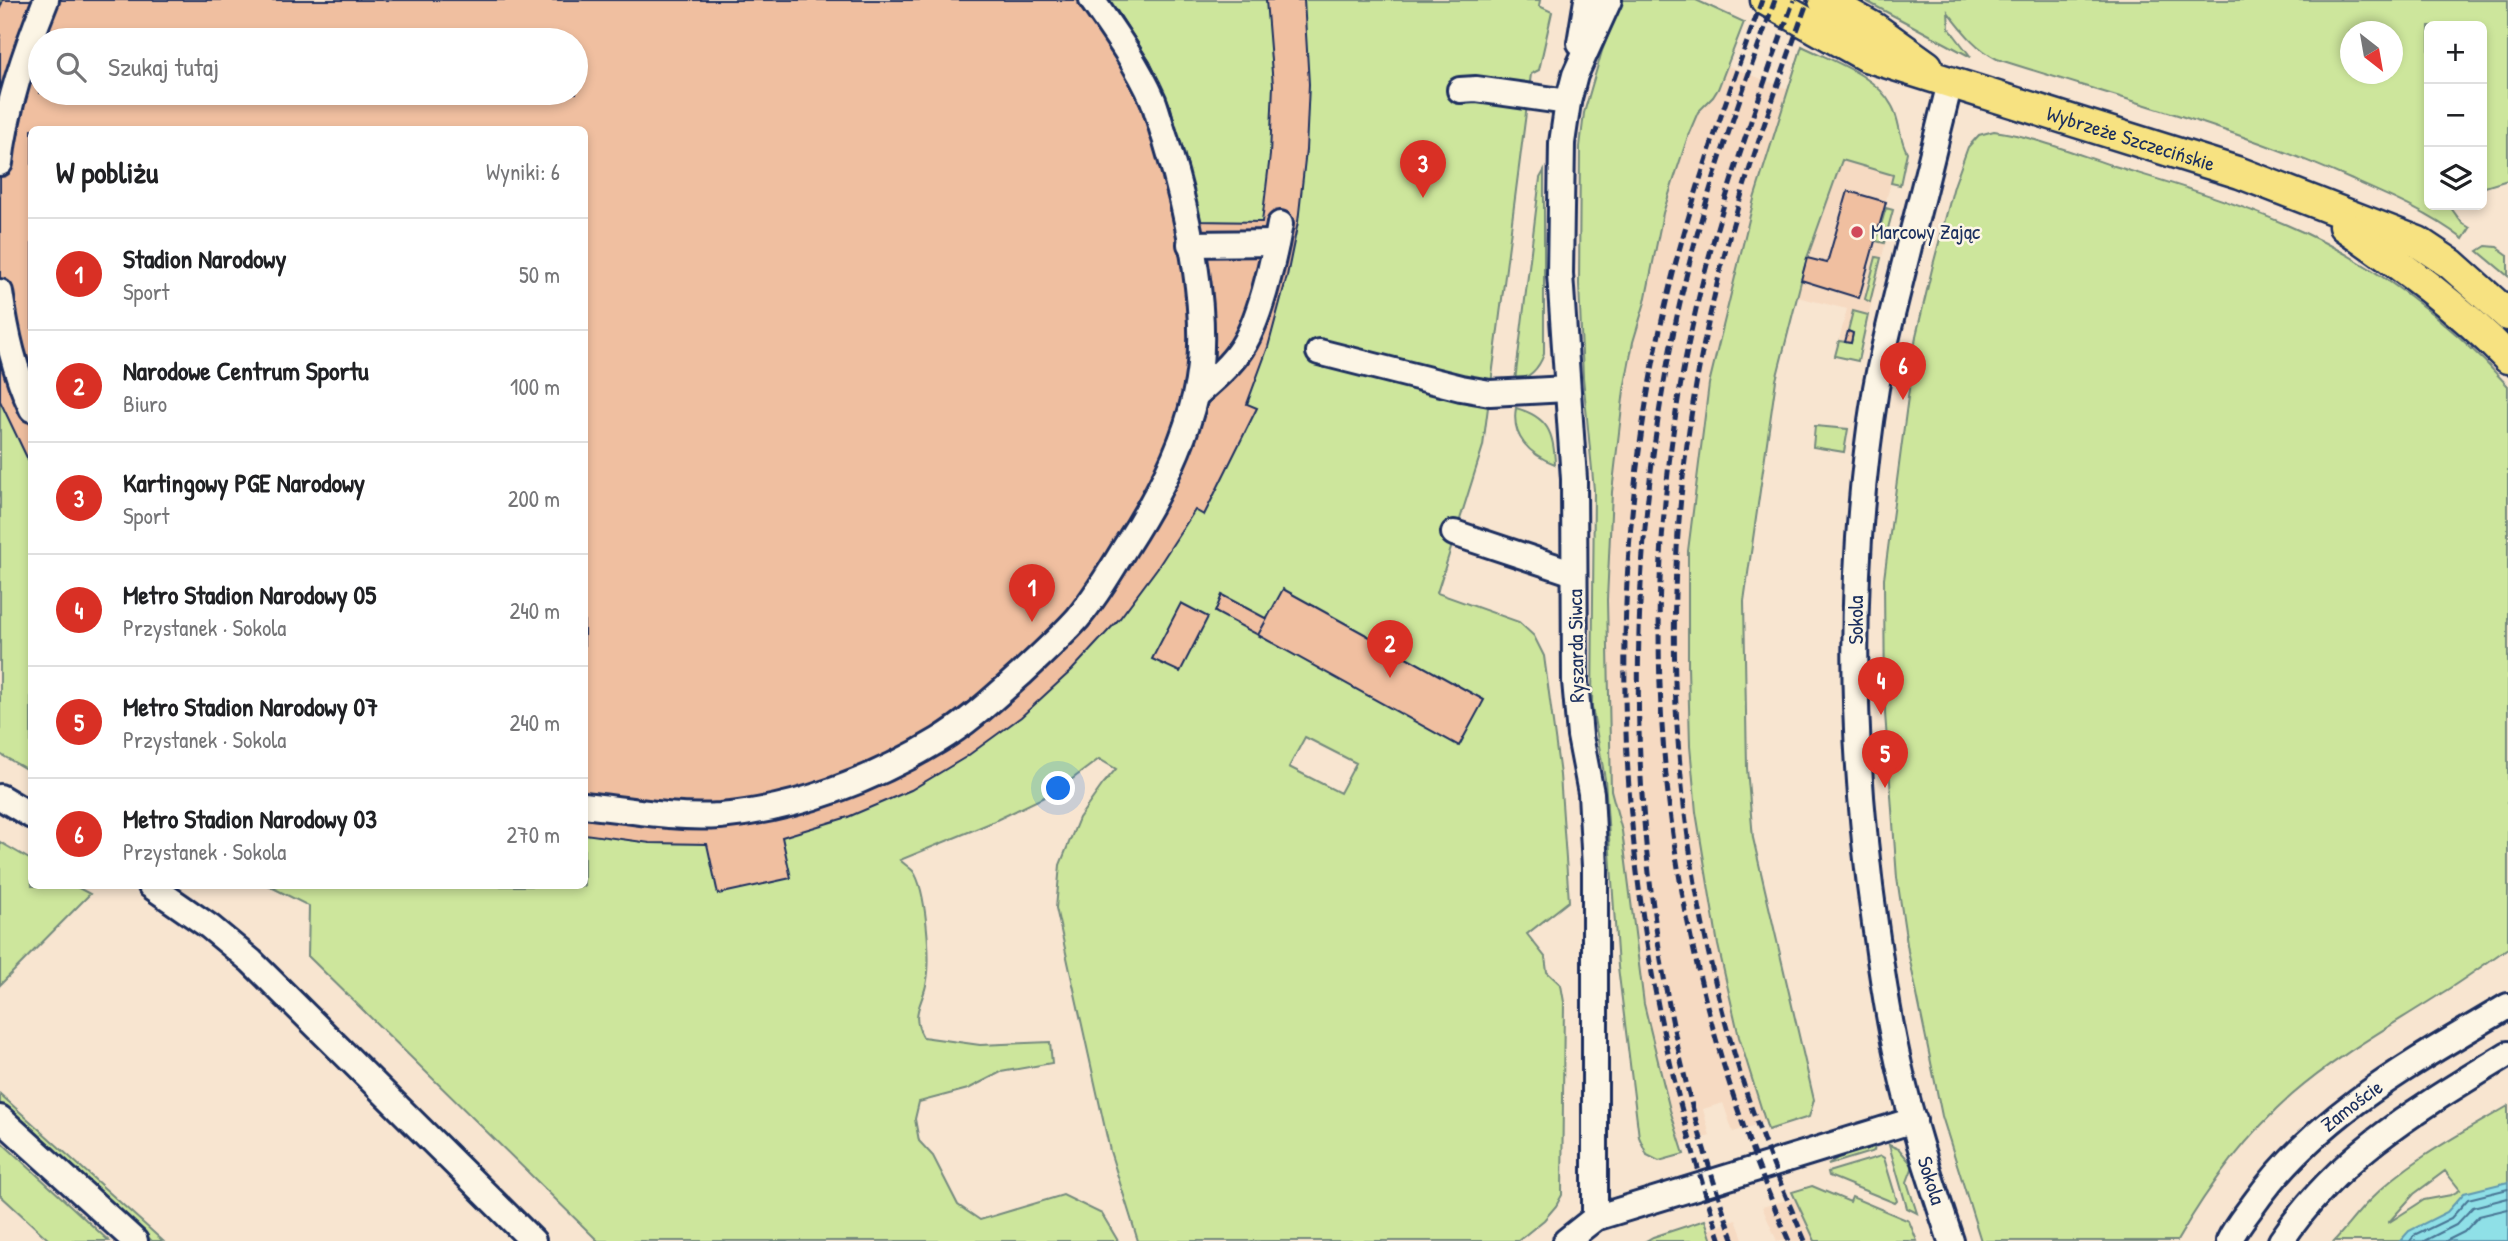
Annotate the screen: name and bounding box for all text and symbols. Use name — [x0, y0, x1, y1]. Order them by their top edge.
north arrow — [2340, 21, 2403, 84]
map controls — [2424, 21, 2487, 210]
button: + — [2424, 21, 2487, 84]
search box — [28, 28, 588, 105]
icon: search — [52, 48, 90, 86]
text: Szukaj tutaj — [108, 49, 219, 84]
button: − — [2424, 84, 2487, 147]
street label: Wybrzeże Szczecińskie — [2043, 98, 2219, 178]
pin: 3 — [1400, 140, 1446, 198]
button: layers — [2424, 147, 2487, 210]
text: W pobliżu — [56, 152, 158, 192]
text: Wyniki: 6 — [486, 156, 560, 187]
place label: Marcowy Zając — [1871, 217, 1981, 246]
marker: Marcowy Zając — [1849, 224, 1865, 240]
text: Stadion Narodowy — [123, 241, 286, 276]
text: 1 — [75, 259, 83, 290]
text: 50 m — [519, 259, 560, 290]
text: Sport — [123, 276, 169, 307]
pin: 6 — [1880, 342, 1926, 400]
text: Narodowe Centrum Sportu — [123, 353, 369, 388]
text: 2 — [74, 371, 84, 402]
text: 100 m — [510, 371, 560, 402]
text: Biuro — [123, 388, 167, 419]
text: Kartingowy PGE Narodowy — [123, 465, 365, 500]
text: 3 — [74, 483, 84, 514]
text: 200 m — [508, 483, 560, 514]
text: Sport — [123, 500, 169, 531]
pin: 1 — [1009, 564, 1055, 622]
text: Metro Stadion Narodowy 05 — [123, 577, 376, 612]
street label: Ryszarda Siwca — [1560, 589, 1591, 703]
text: 4 — [75, 595, 83, 626]
text: 240 m — [509, 595, 560, 626]
street label: Sokola — [1841, 595, 1870, 645]
text: Przystanek · Sokola — [123, 612, 286, 643]
pin: 2 — [1367, 620, 1413, 678]
pin: 4 — [1858, 657, 1904, 715]
text: Metro Stadion Narodowy 07 — [123, 689, 378, 724]
text: 5 — [74, 707, 84, 738]
text: 240 m — [509, 707, 560, 738]
text: Przystanek · Sokola — [123, 724, 286, 755]
pin: 5 — [1862, 730, 1908, 788]
your location — [1041, 771, 1075, 805]
text: Metro Stadion Narodowy 03 — [123, 801, 377, 836]
text: 6 — [74, 819, 84, 850]
text: 270 m — [507, 819, 560, 850]
text: Przystanek · Sokola — [123, 836, 286, 867]
street label: Zamoście — [2314, 1072, 2388, 1138]
street label: Sokola — [1910, 1153, 1953, 1208]

